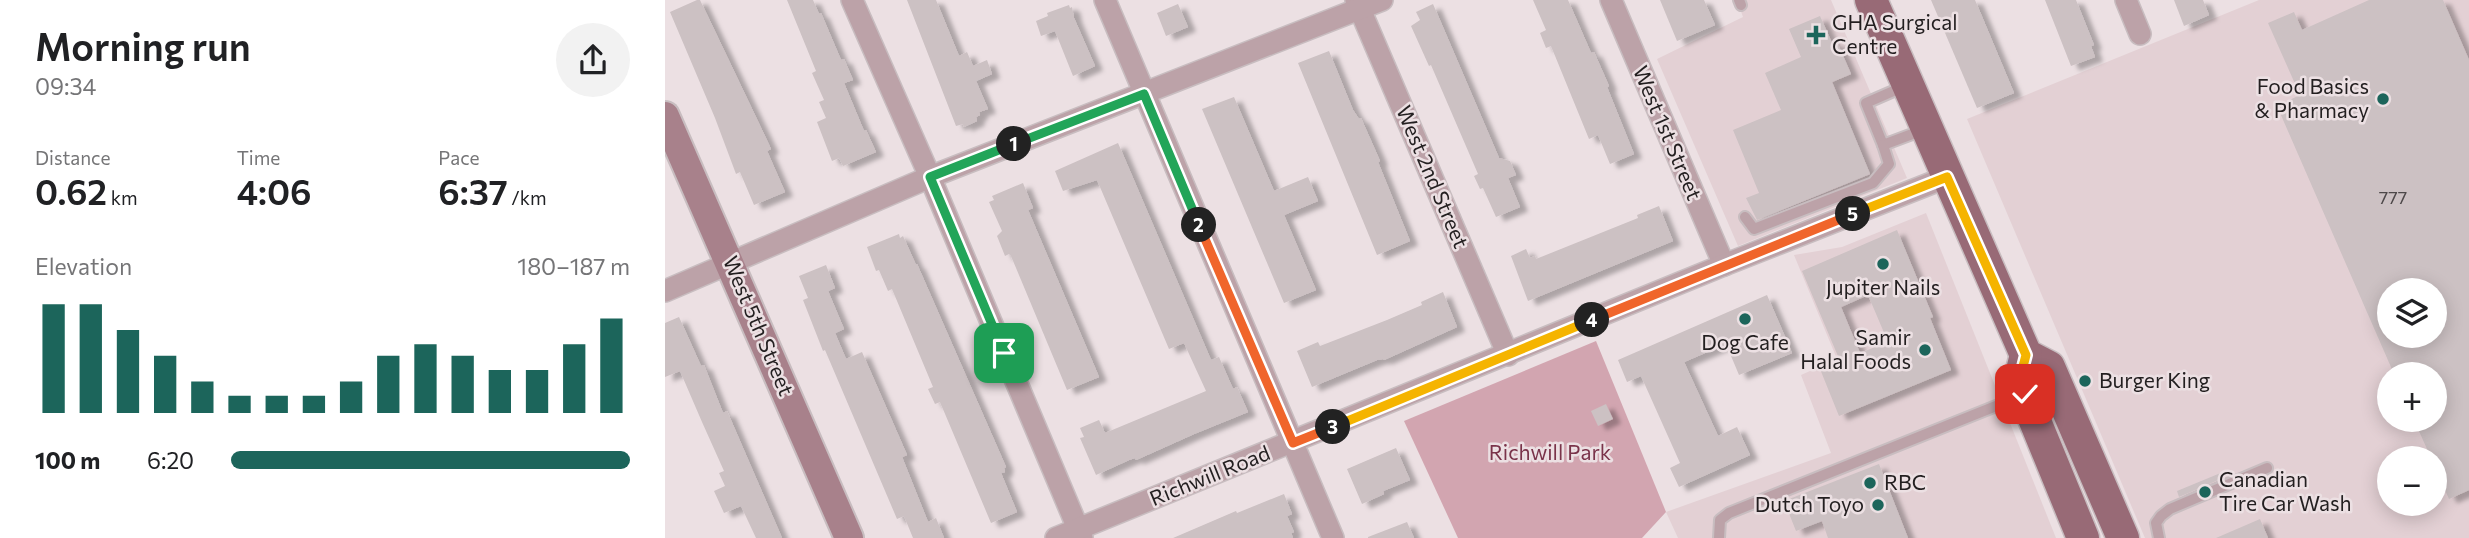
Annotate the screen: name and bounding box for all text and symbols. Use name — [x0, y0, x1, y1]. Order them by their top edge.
place label: GHA Surgical Centre — [1832, 9, 1958, 58]
text: Morning run — [35, 22, 251, 69]
button: share — [556, 23, 630, 97]
marker: GHA Surgical Centre — [1806, 25, 1826, 45]
street label: West 1st Street — [1629, 61, 1708, 203]
text: 09:34 — [35, 72, 96, 100]
place label: Food Basics & Pharmacy — [2254, 73, 2369, 122]
marker: Food Basics & Pharmacy — [2375, 91, 2391, 107]
street label: West 2nd Street — [1392, 101, 1475, 251]
pin: 1 — [997, 127, 1031, 162]
text: 1 — [1009, 132, 1018, 155]
text: Distance — [35, 146, 111, 169]
text: Time — [237, 146, 280, 169]
text: Pace — [438, 146, 480, 169]
text: 0.62 — [35, 169, 107, 212]
text: 4:06 — [237, 169, 312, 212]
text: 6:37 — [438, 169, 508, 212]
text: km — [107, 186, 138, 209]
text: /km — [508, 186, 547, 209]
house number: 777 — [2379, 186, 2407, 208]
pin: 5 — [1835, 196, 1871, 232]
text: 5 — [1847, 202, 1858, 225]
pin: 2 — [1181, 208, 1217, 243]
text: 2 — [1193, 213, 1204, 236]
text: Elevation — [35, 252, 132, 280]
text: 180–187 m — [517, 252, 630, 280]
street label: West 5th Street — [719, 252, 800, 399]
marker: Jupiter Nails — [1875, 256, 1891, 272]
place label: Jupiter Nails — [1826, 274, 1940, 299]
map controls — [2377, 278, 2447, 516]
button: layers — [2377, 278, 2447, 348]
pin: 4 — [1574, 302, 1609, 338]
text: 4 — [1586, 308, 1597, 331]
marker: Dog Cafe — [1737, 311, 1753, 327]
pin — [974, 323, 1034, 383]
place label: Samir Halal Foods — [1800, 324, 1911, 373]
place label: Dog Cafe — [1701, 329, 1789, 354]
icon: arrive — [985, 334, 1023, 372]
marker: Samir Halal Foods — [1917, 342, 1933, 358]
button: + — [2377, 362, 2447, 432]
pin — [1995, 364, 2055, 424]
place label: Burger King — [2099, 367, 2210, 392]
marker: Burger King — [2077, 373, 2093, 389]
icon: check — [2006, 375, 2044, 413]
pin: 3 — [1315, 410, 1351, 444]
text: 3 — [1327, 415, 1338, 438]
street label: Richwill Road — [1146, 439, 1273, 510]
park label: Richwill Park — [1489, 439, 1611, 464]
text: 100 m — [35, 446, 100, 474]
text: 6:20 — [147, 446, 194, 474]
button: − — [2377, 446, 2447, 516]
place label: Canadian Tire Car Wash — [2219, 466, 2352, 515]
place label: RBC — [1884, 469, 1926, 494]
marker: RBC — [1862, 475, 1878, 491]
marker: Canadian Tire Car Wash — [2197, 484, 2213, 500]
place label: Dutch Toyo — [1755, 491, 1864, 516]
marker: Dutch Toyo — [1870, 497, 1886, 513]

